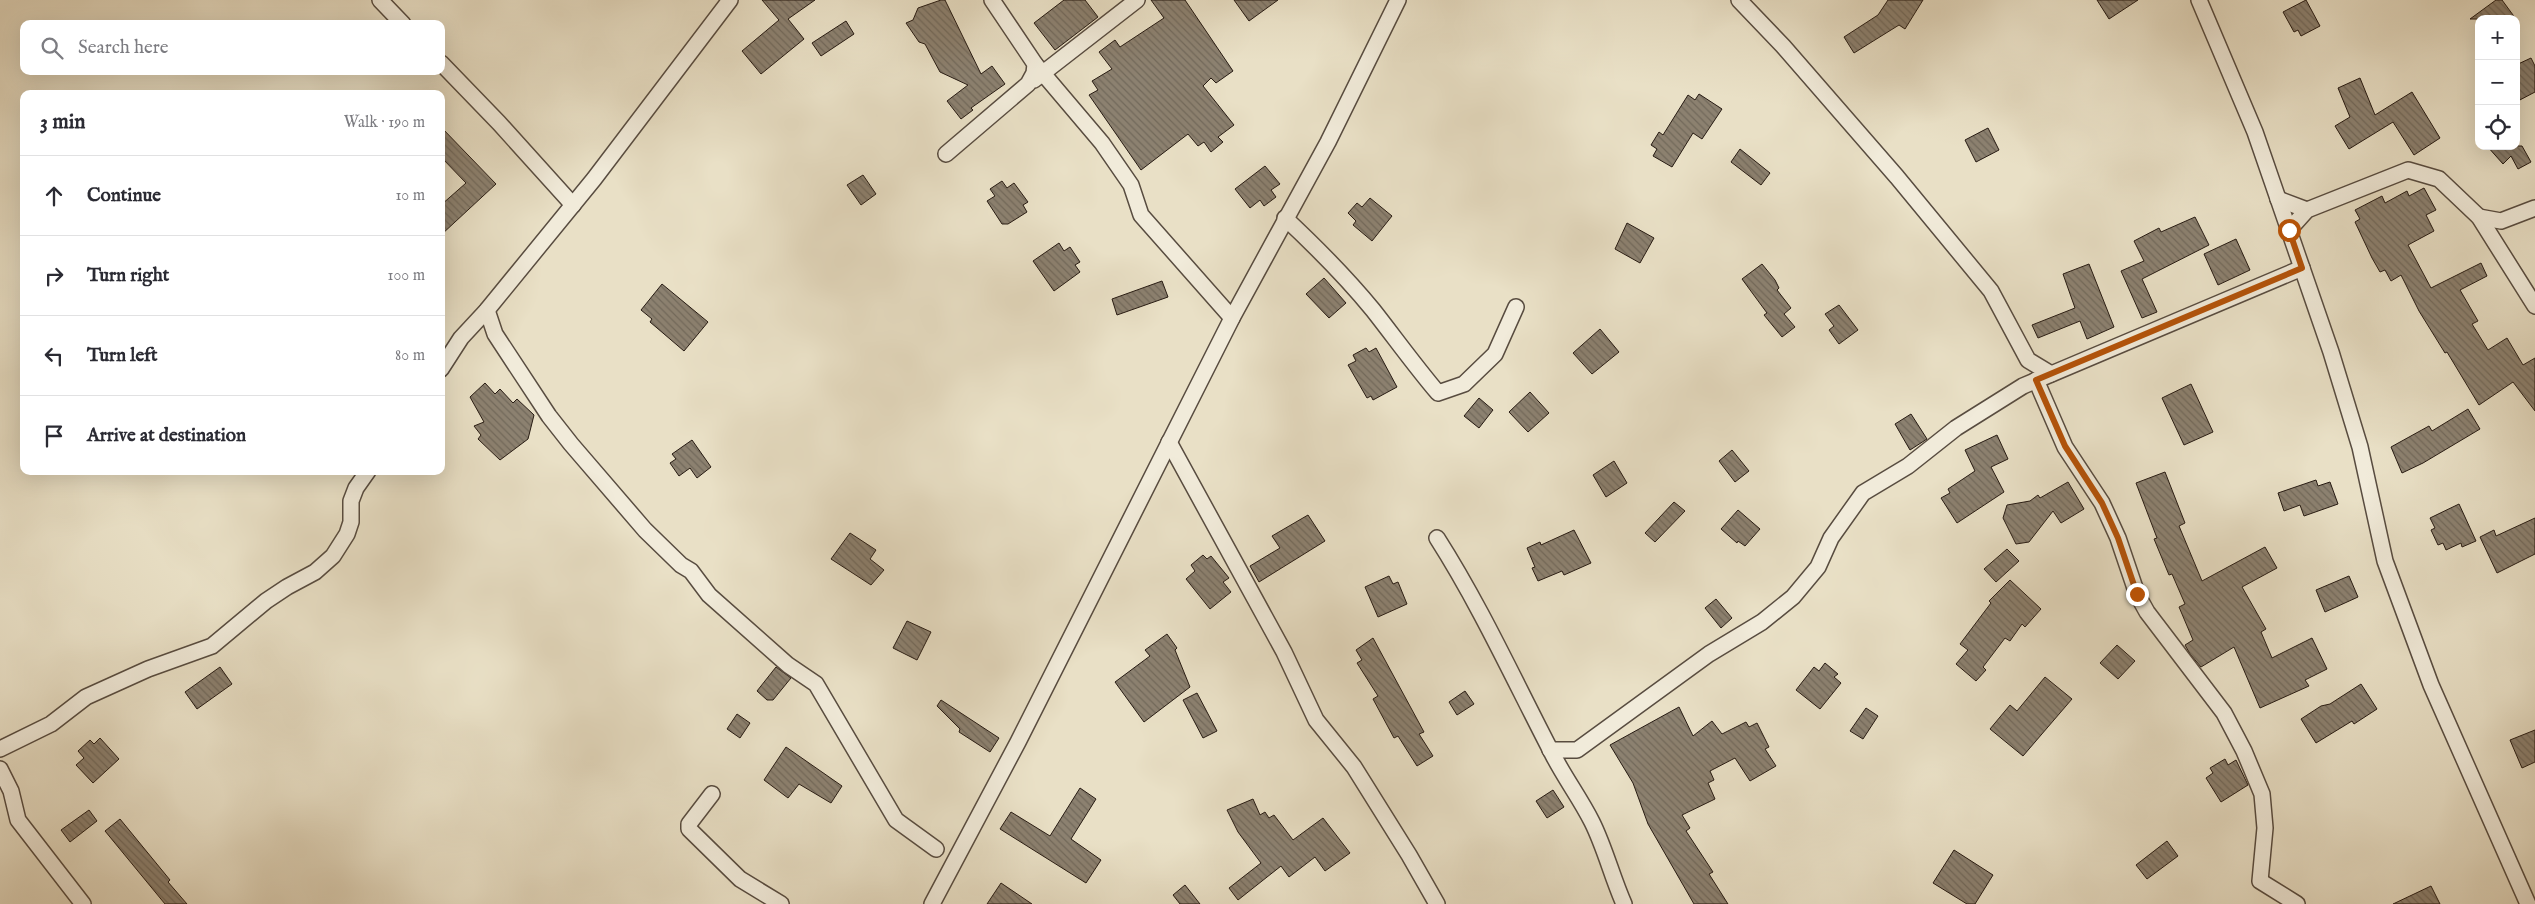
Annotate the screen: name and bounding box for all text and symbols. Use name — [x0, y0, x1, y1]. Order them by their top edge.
map controls — [2475, 15, 2520, 150]
button: + — [2475, 15, 2520, 60]
search box — [20, 20, 445, 75]
icon: search — [38, 34, 66, 62]
text: Search here — [78, 36, 169, 60]
button: − — [2475, 60, 2520, 105]
button: locate — [2475, 105, 2520, 150]
text: 3 min — [40, 109, 85, 136]
text: Walk · 190 m — [344, 113, 425, 133]
icon: ahead — [40, 182, 68, 210]
text: Continue — [87, 184, 161, 208]
text: 10 m — [395, 186, 425, 206]
route start — [2278, 219, 2301, 242]
icon: right — [40, 262, 68, 290]
text: Turn right — [87, 264, 169, 288]
text: 100 m — [388, 266, 425, 286]
icon: left — [40, 342, 68, 370]
text: Turn left — [87, 344, 158, 368]
text: 80 m — [395, 346, 425, 366]
icon: arrive — [40, 422, 68, 450]
text: Arrive at destination — [87, 424, 246, 448]
route end — [2126, 583, 2149, 606]

